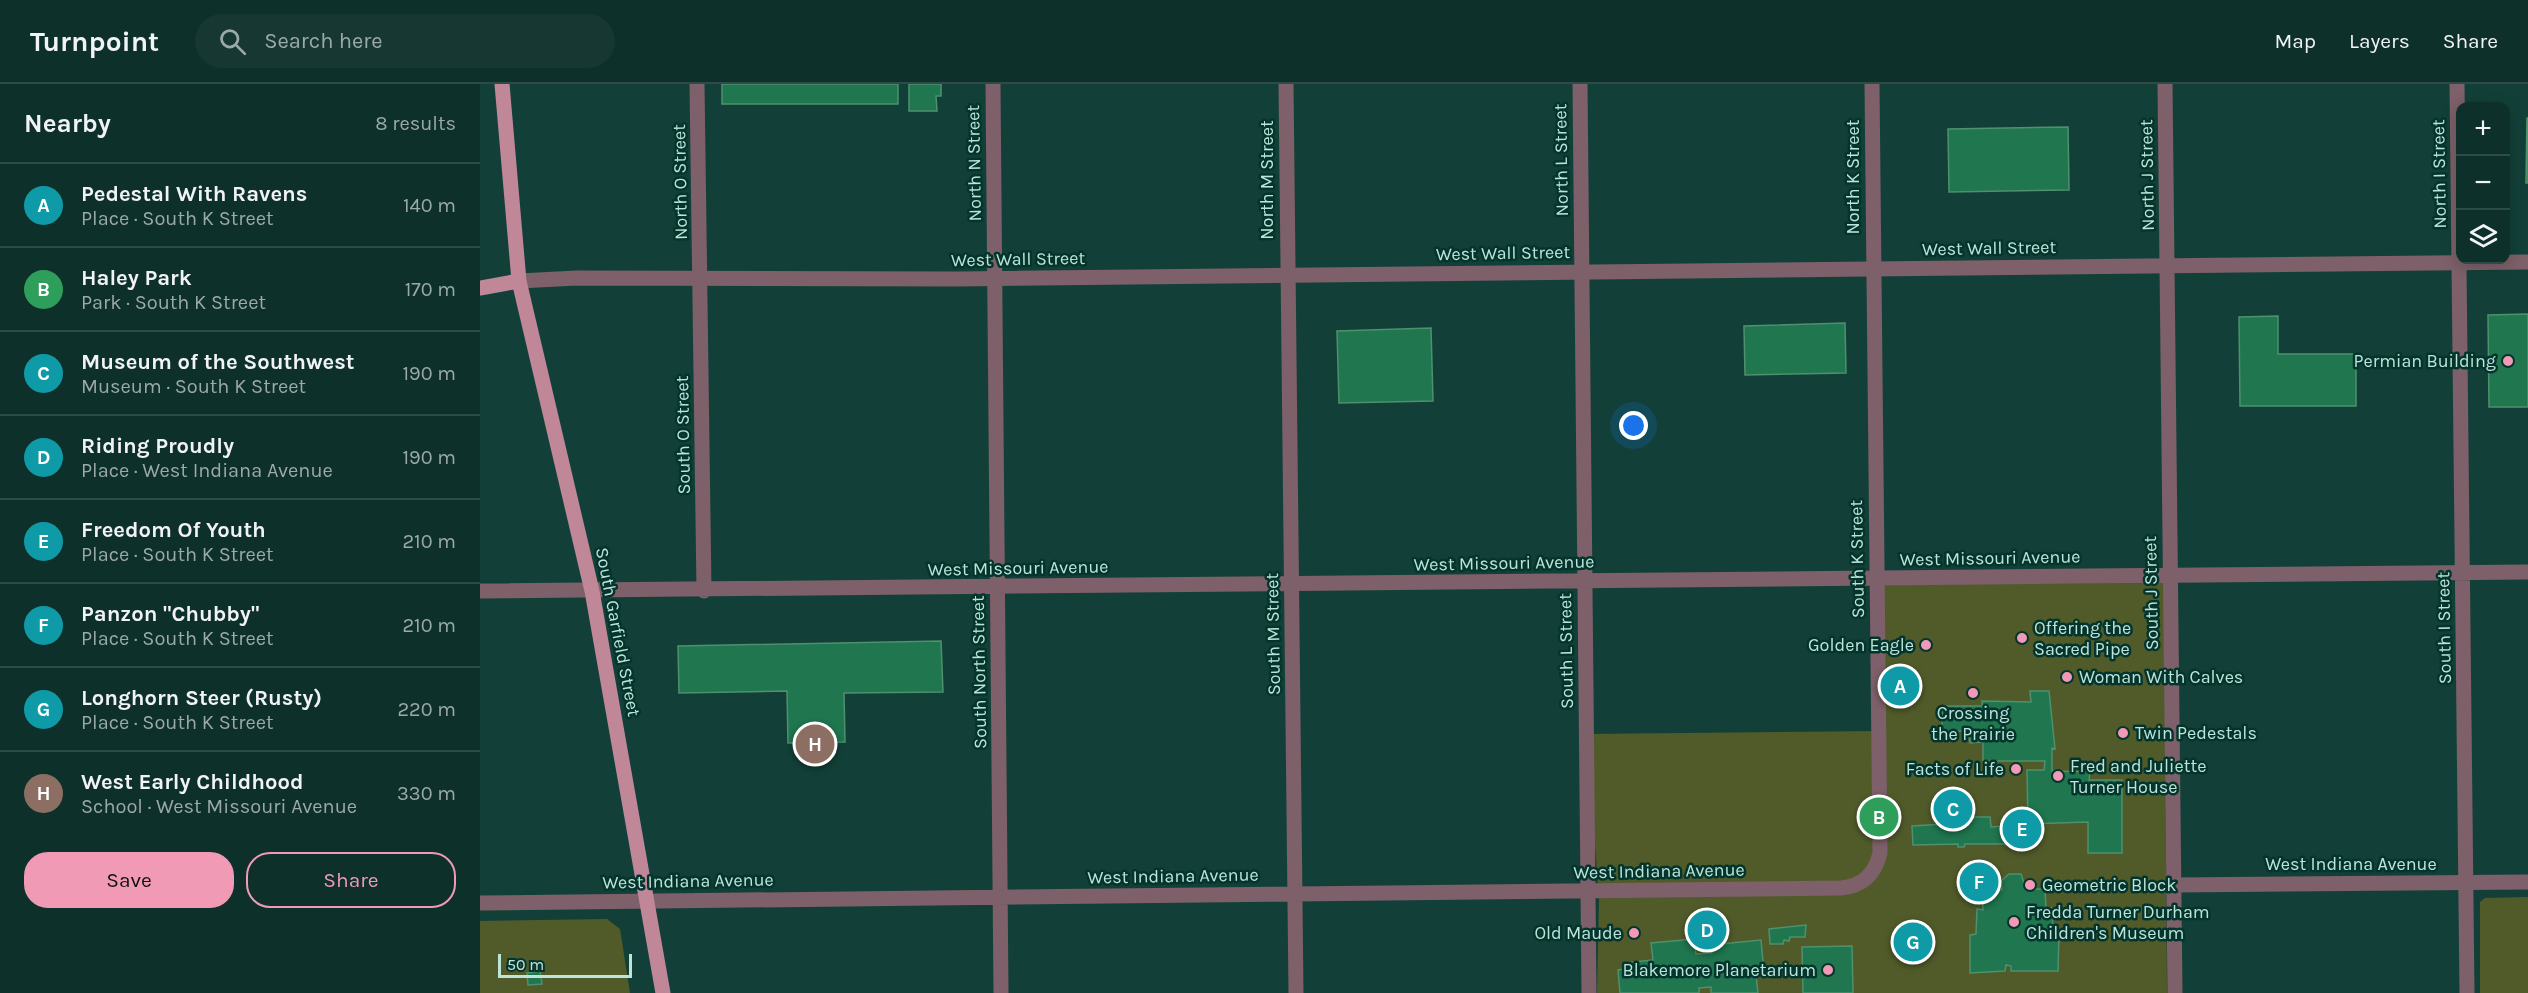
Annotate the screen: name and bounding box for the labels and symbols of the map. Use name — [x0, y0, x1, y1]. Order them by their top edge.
street label: North L Street — [1549, 103, 1573, 217]
street label: North N Street — [962, 104, 986, 221]
street label: North K Street — [1842, 119, 1864, 235]
street label: North J Street — [2135, 119, 2159, 231]
street label: North I Street — [2427, 119, 2451, 229]
street label: North M Street — [1256, 120, 1278, 240]
street label: North O Street — [668, 124, 692, 240]
street label: West Wall Street — [1922, 236, 2057, 260]
street label: West Wall Street — [1436, 241, 1571, 265]
street label: West Wall Street — [951, 247, 1086, 271]
place label: Permian Building — [2353, 350, 2496, 372]
marker: Permian Building — [2501, 354, 2515, 368]
street label: South O Street — [671, 375, 695, 495]
your location — [1619, 411, 1648, 440]
street label: South K Street — [1845, 500, 1869, 618]
street label: South J Street — [2139, 535, 2163, 650]
street label: West Missouri Avenue — [1899, 545, 2081, 571]
street label: South Garfield Street — [591, 546, 645, 719]
street label: West Missouri Avenue — [1413, 550, 1595, 576]
street label: West Missouri Avenue — [927, 555, 1109, 581]
street label: South I Street — [2432, 571, 2456, 684]
street label: South M Street — [1261, 572, 1285, 695]
street label: South L Street — [1554, 593, 1578, 709]
street label: South North Street — [967, 595, 991, 749]
place label: Offering the Sacred Pipe — [2034, 617, 2131, 660]
marker: Offering the Sacred Pipe — [2015, 631, 2029, 645]
place label: Golden Eagle — [1808, 634, 1914, 656]
marker: Golden Eagle — [1919, 638, 1933, 652]
pin: A — [1880, 664, 1920, 708]
place label: Woman With Calves — [2079, 666, 2243, 688]
marker: Woman With Calves — [2060, 670, 2074, 684]
marker: Crossing the Prairie — [1966, 686, 1980, 700]
place label: Crossing the Prairie — [1931, 702, 2015, 745]
pin: H — [796, 722, 834, 766]
place label: Twin Pedestals — [2135, 722, 2257, 744]
marker: Twin Pedestals — [2116, 726, 2130, 740]
place label: Fred and Juliette Turner House — [2070, 755, 2206, 798]
place label: Facts of Life — [1906, 758, 2004, 780]
marker: Facts of Life — [2009, 762, 2023, 776]
marker: Fred and Juliette Turner House — [2051, 769, 2065, 783]
pin: C — [1934, 786, 1972, 832]
pin: B — [1860, 794, 1898, 840]
pin: E — [2002, 806, 2042, 852]
street label: West Indiana Avenue — [2265, 853, 2437, 875]
street label: West Indiana Avenue — [1573, 859, 1745, 883]
pin: F — [1960, 860, 1998, 904]
street label: West Indiana Avenue — [1087, 864, 1259, 888]
street label: West Indiana Avenue — [602, 869, 774, 893]
place label: Geometric Block — [2042, 874, 2176, 896]
marker: Geometric Block — [2023, 878, 2037, 892]
place label: Fredda Turner Durham Children's Museum — [2026, 901, 2210, 944]
pin: D — [1688, 908, 1726, 952]
marker: Fredda Turner Durham Children's Museum — [2007, 915, 2021, 929]
pin: G — [1894, 920, 1932, 964]
place label: Old Maude — [1534, 922, 1622, 944]
marker: Old Maude — [1627, 926, 1641, 940]
scale bar — [498, 951, 632, 978]
place label: Blakemore Planetarium — [1622, 959, 1816, 981]
marker: Blakemore Planetarium — [1821, 963, 1835, 977]

